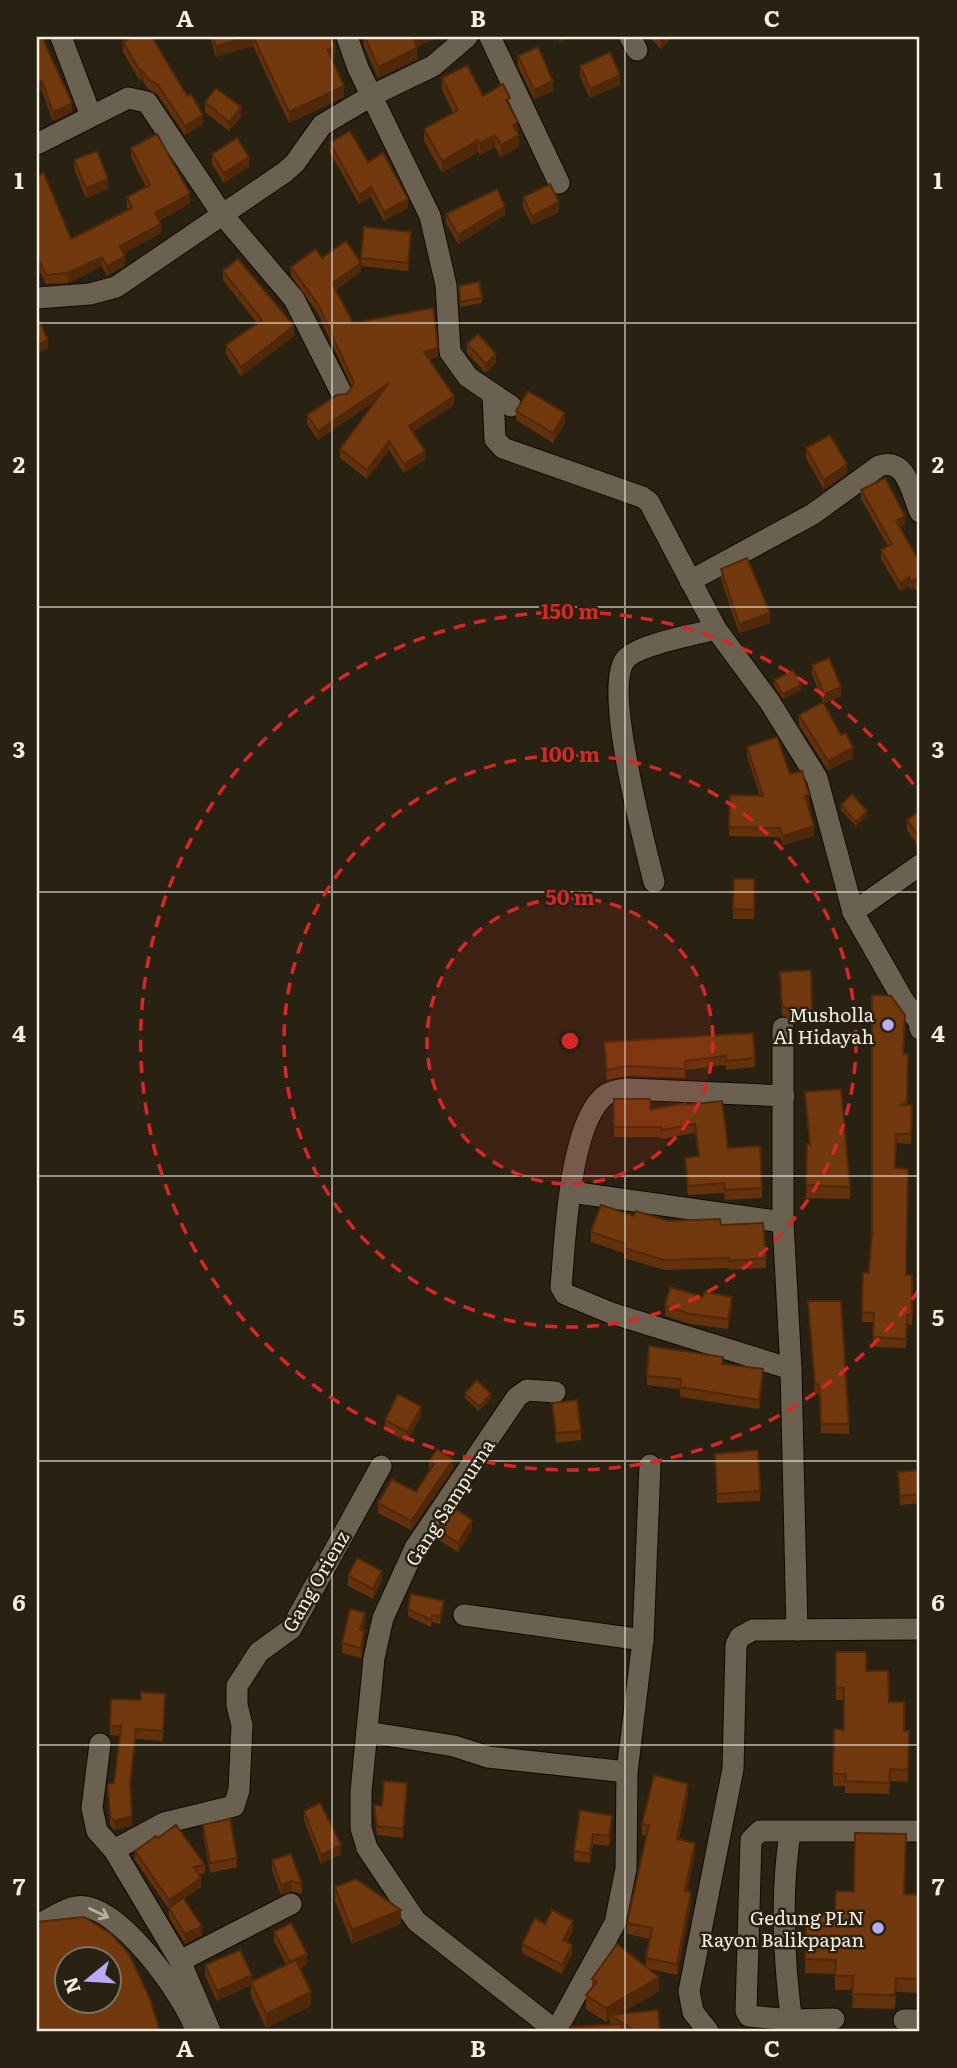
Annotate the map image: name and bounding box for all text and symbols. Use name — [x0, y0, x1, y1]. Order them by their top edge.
text: A — [176, 0, 194, 34]
text: B — [470, 0, 486, 34]
text: C — [764, 0, 780, 34]
text: 1 — [14, 162, 24, 196]
text: 1 — [933, 162, 943, 196]
text: 2 — [13, 446, 25, 480]
text: 2 — [932, 446, 944, 480]
text: 150 m — [541, 594, 599, 625]
text: 3 — [13, 731, 25, 765]
text: 3 — [932, 731, 944, 765]
text: 100 m — [540, 737, 600, 768]
text: 50 m — [545, 880, 595, 911]
place label: Musholla Al Hidayah — [773, 1000, 875, 1050]
text: 4 — [12, 1015, 26, 1049]
text: 4 — [931, 1015, 945, 1049]
marker: Musholla Al Hidayah — [880, 1017, 896, 1033]
centre of rings — [558, 1029, 582, 1053]
text: 5 — [13, 1299, 25, 1333]
text: 5 — [932, 1299, 944, 1333]
street label: Gang Sampurna — [397, 1432, 501, 1571]
street label: Gang Orienz — [275, 1525, 355, 1637]
text: 6 — [12, 1584, 26, 1618]
text: 6 — [931, 1584, 945, 1618]
text: 7 — [13, 1868, 26, 1902]
text: 7 — [932, 1868, 945, 1902]
place label: Gedung PLN Rayon Balikpapan — [700, 1903, 864, 1953]
one-way arrow — [88, 1907, 109, 1920]
marker: Gedung PLN Rayon Balikpapan — [870, 1920, 886, 1936]
north arrow — [52, 1946, 122, 2016]
text: N — [55, 1974, 87, 1997]
text: A — [176, 2030, 194, 2064]
text: B — [470, 2030, 486, 2064]
text: C — [764, 2030, 780, 2064]

